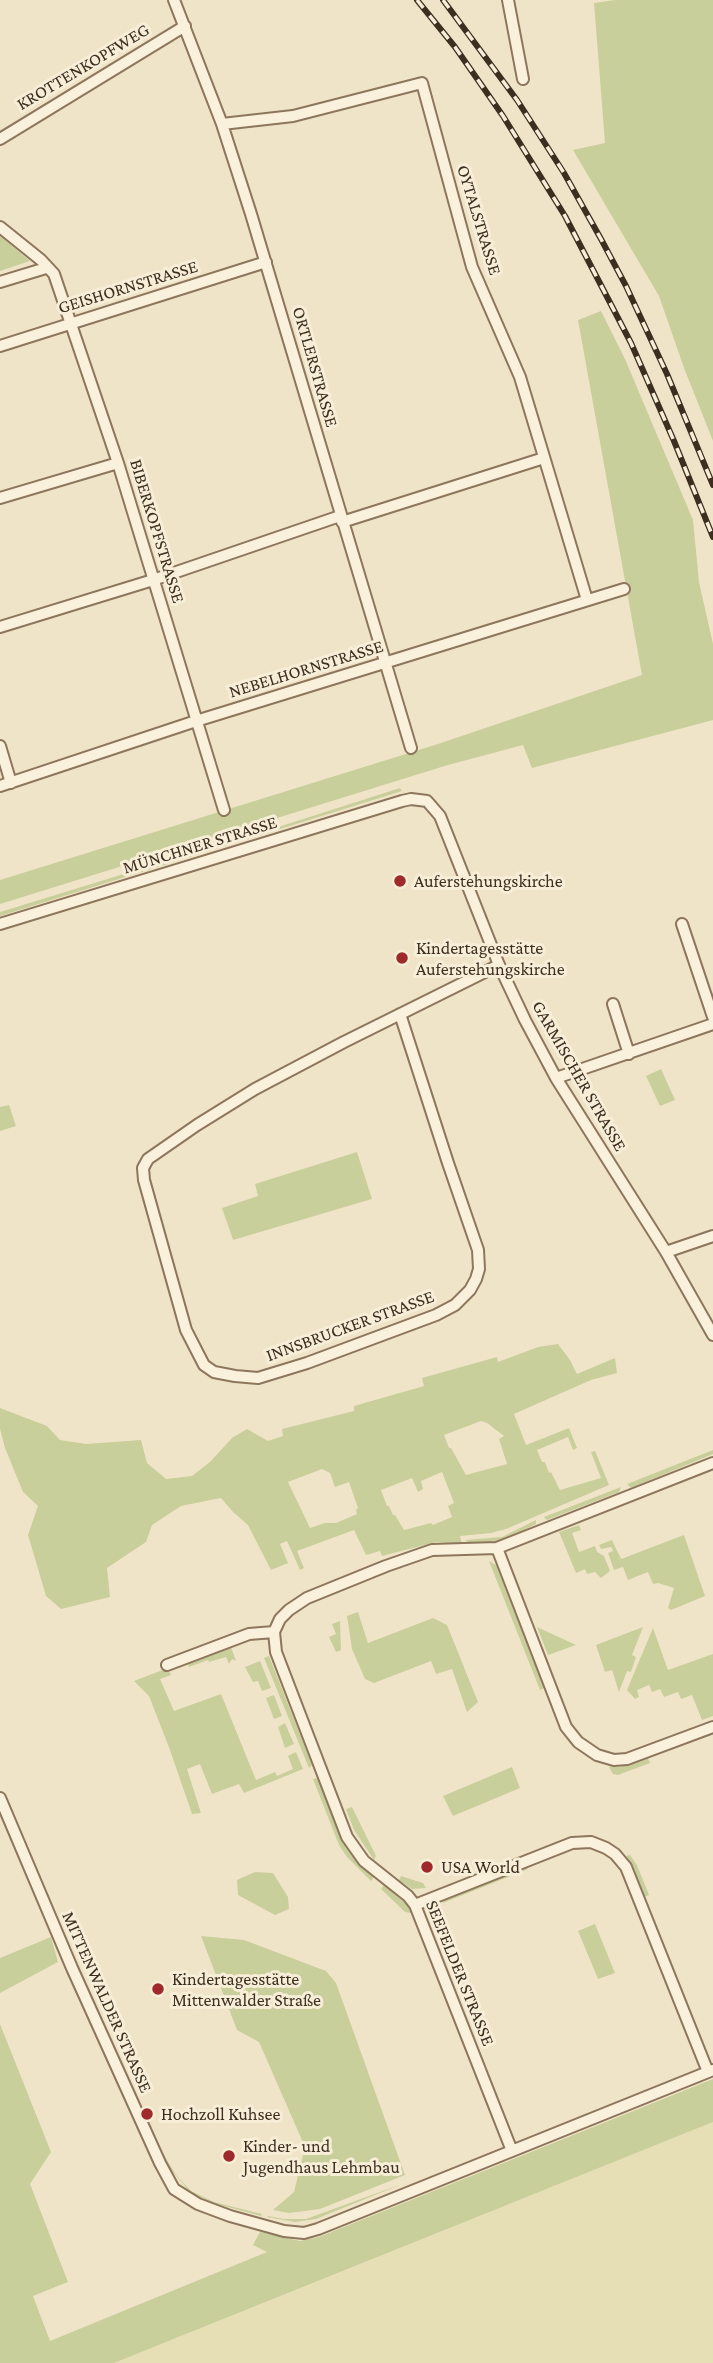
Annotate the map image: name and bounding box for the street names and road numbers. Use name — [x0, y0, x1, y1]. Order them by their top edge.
street label: KROTTENKOPFWEG — [13, 19, 153, 115]
street label: OYTALSTRASSE — [452, 162, 506, 278]
street label: GEISHORNSTRASSE — [55, 255, 201, 319]
street label: ORTLERSTRASSE — [287, 304, 343, 430]
street label: BIBERKOPFSTRASSE — [125, 456, 189, 606]
street label: NEBELHORNSTRASSE — [226, 635, 386, 703]
street label: MÜNCHNER STRASSE — [120, 811, 280, 879]
street label: GARMISCHER STRASSE — [527, 997, 631, 1155]
street label: INNSBRUCKER STRASSE — [263, 1286, 437, 1366]
street label: SEEFELDER STRASSE — [421, 1897, 499, 2049]
street label: MITTENWALDER STRASSE — [57, 1908, 157, 2096]

